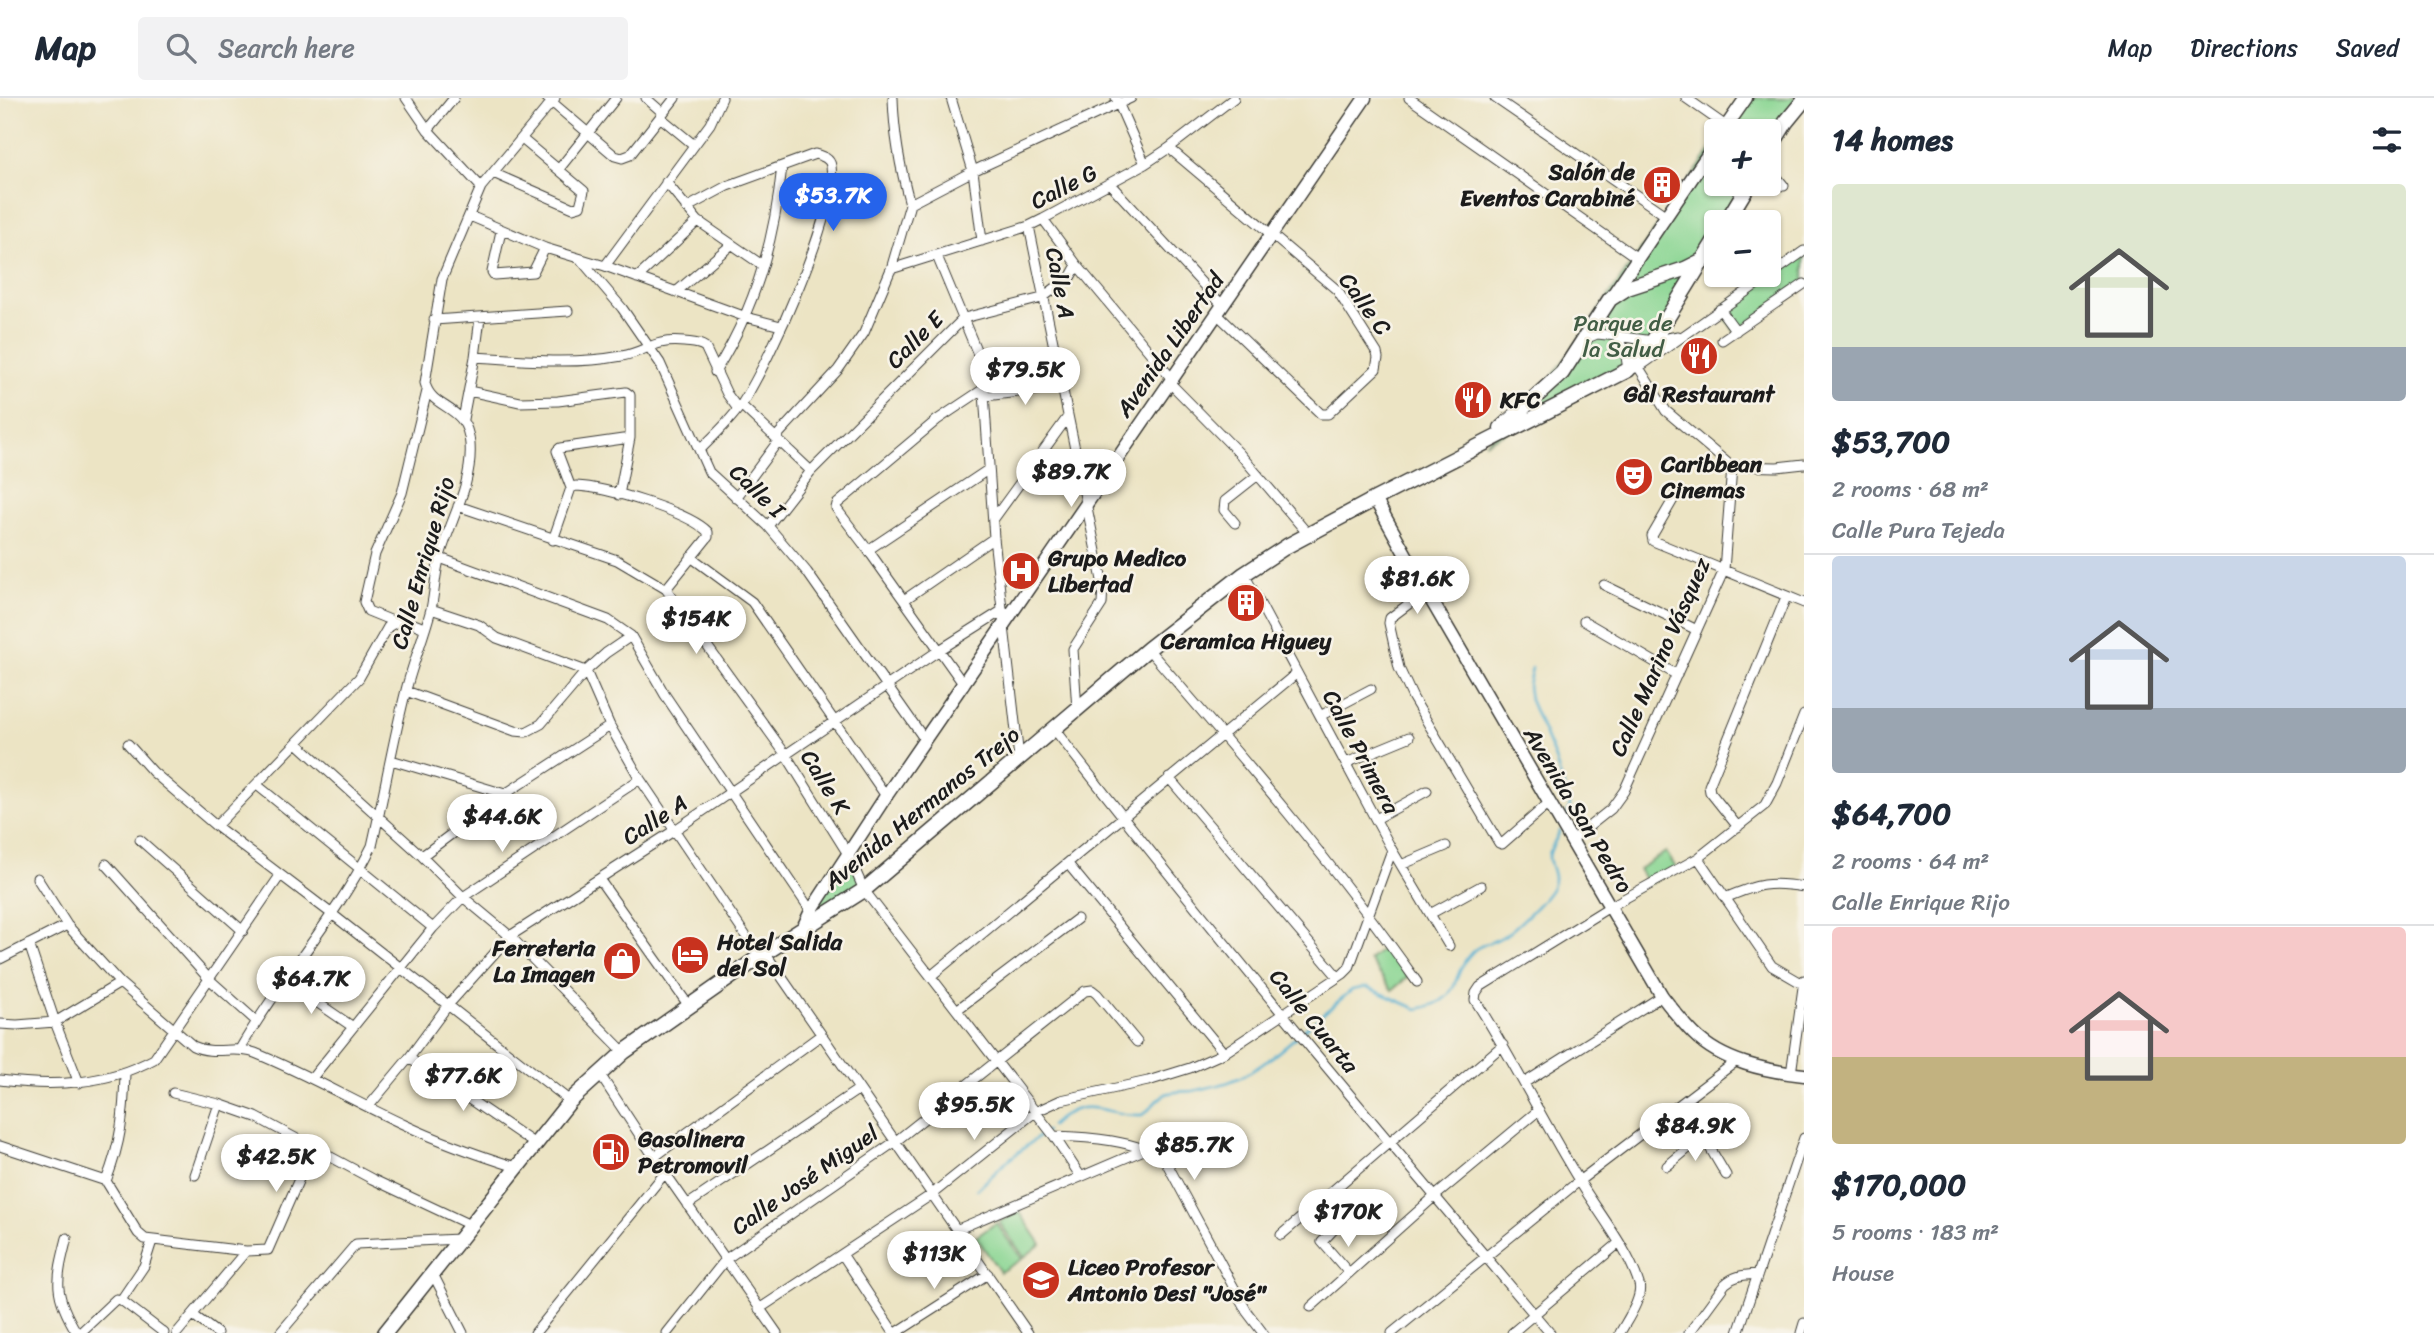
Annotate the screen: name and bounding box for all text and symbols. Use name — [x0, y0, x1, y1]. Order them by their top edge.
search box — [138, 17, 628, 80]
text: Map — [35, 19, 96, 77]
text: Search here — [218, 25, 355, 71]
text: Map — [2108, 27, 2152, 69]
text: Directions — [2190, 27, 2298, 69]
text: Saved — [2336, 27, 2399, 69]
icon: search — [162, 29, 200, 67]
text: 14 homes — [1832, 113, 1953, 167]
map controls — [1704, 119, 1781, 287]
button: + — [1704, 119, 1781, 196]
icon: filters — [2368, 121, 2406, 159]
place label: Salón de Eventos Carabiné — [1460, 152, 1635, 219]
street label: Calle G — [1023, 153, 1105, 221]
building icon: Salón de Eventos Carabiné — [1641, 164, 1683, 206]
pin: $53.7K — [776, 174, 890, 233]
text: $53.7K — [795, 175, 871, 216]
button: − — [1704, 210, 1781, 287]
icon: home — [2056, 230, 2182, 356]
street label: Calle A — [1033, 244, 1087, 322]
street label: Avenida Libertad — [1104, 262, 1237, 427]
street label: Calle C — [1327, 263, 1403, 345]
street label: Calle E — [876, 300, 955, 379]
park label: Parque de la Salud — [1573, 303, 1673, 370]
restaurant icon: Gål Restaurant — [1678, 335, 1720, 377]
pin: $79.5K — [968, 348, 1082, 407]
text: $79.5K — [986, 349, 1064, 390]
place label: Gål Restaurant — [1623, 374, 1776, 415]
restaurant icon: KFC — [1452, 379, 1494, 421]
place label: KFC — [1499, 380, 1541, 421]
text: $53,700 — [1832, 415, 1950, 469]
place label: Caribbean Cinemas — [1660, 444, 1763, 511]
pin: $89.7K — [1014, 450, 1128, 509]
text: $89.7K — [1032, 451, 1110, 492]
street label: Calle I — [719, 453, 796, 530]
theatre icon: Caribbean Cinemas — [1613, 456, 1655, 498]
text: 2 rooms · 68 m² — [1832, 469, 1989, 510]
street label: Calle Enrique Rijo — [379, 472, 467, 654]
text: Calle Pura Tejeda — [1832, 510, 2005, 551]
place label: Grupo Medico Libertad — [1047, 538, 1187, 605]
hospital icon: Grupo Medico Libertad — [1000, 550, 1042, 592]
street label: Calle Marino Vásquez — [1598, 550, 1723, 763]
pin: $81.6K — [1360, 556, 1474, 616]
text: $81.6K — [1380, 558, 1454, 599]
building icon: Ceramica Higuey — [1225, 582, 1267, 624]
pin: $154K — [647, 596, 745, 656]
text: $154K — [662, 598, 730, 639]
icon: home — [2056, 602, 2182, 728]
place label: Ceramica Higuey — [1160, 621, 1332, 662]
street label: Calle Primera — [1311, 682, 1411, 822]
street label: Avenida Hermanos Trejo — [814, 715, 1030, 901]
street label: Avenida San Pedro — [1511, 718, 1644, 901]
street label: Calle K — [789, 741, 862, 824]
street label: Calle A — [614, 783, 696, 857]
text: $64,700 — [1832, 787, 1951, 841]
pin: $44.6K — [445, 794, 559, 854]
text: $44.6K — [463, 796, 541, 837]
text: 2 rooms · 64 m² — [1832, 841, 1989, 882]
text: Calle Enrique Rijo — [1832, 882, 2010, 923]
place label: Hotel Salida del Sol — [716, 922, 843, 989]
place label: Ferreteria La Imagen — [491, 928, 596, 995]
hotel icon: Hotel Salida del Sol — [669, 934, 711, 976]
shop icon: Ferreteria La Imagen — [601, 940, 643, 982]
pin: $64.7K — [254, 956, 368, 1016]
text: $64.7K — [273, 958, 349, 999]
street label: Calle Cuarta — [1258, 959, 1370, 1083]
icon: home — [2056, 973, 2182, 1099]
pin: $77.6K — [406, 1054, 520, 1113]
text: $77.6K — [425, 1055, 501, 1096]
pin: $95.5K — [917, 1082, 1031, 1142]
text: $95.5K — [935, 1084, 1013, 1125]
pin: $84.9K — [1638, 1104, 1752, 1163]
text: $84.9K — [1656, 1105, 1734, 1146]
street label: Calle José Miguel — [722, 1113, 888, 1246]
place label: Gasolinera Petromovil — [637, 1119, 749, 1186]
pin: $85.7K — [1137, 1122, 1251, 1182]
text: $85.7K — [1155, 1124, 1233, 1165]
fuel station icon: Gasolinera Petromovil — [590, 1131, 632, 1173]
pin: $42.5K — [219, 1134, 333, 1194]
text: $42.5K — [237, 1136, 315, 1177]
text: $170,000 — [1832, 1158, 1966, 1212]
pin: $170K — [1299, 1190, 1397, 1249]
text: $170K — [1315, 1191, 1382, 1232]
text: 5 rooms · 183 m² — [1832, 1212, 1999, 1253]
pin: $113K — [885, 1232, 983, 1291]
text: $113K — [903, 1233, 965, 1274]
place label: Liceo Profesor Antonio Desi "José" — [1067, 1247, 1268, 1314]
text: House — [1832, 1253, 1894, 1294]
school or university icon: Liceo Profesor Antonio Desi "José" — [1020, 1259, 1062, 1301]

